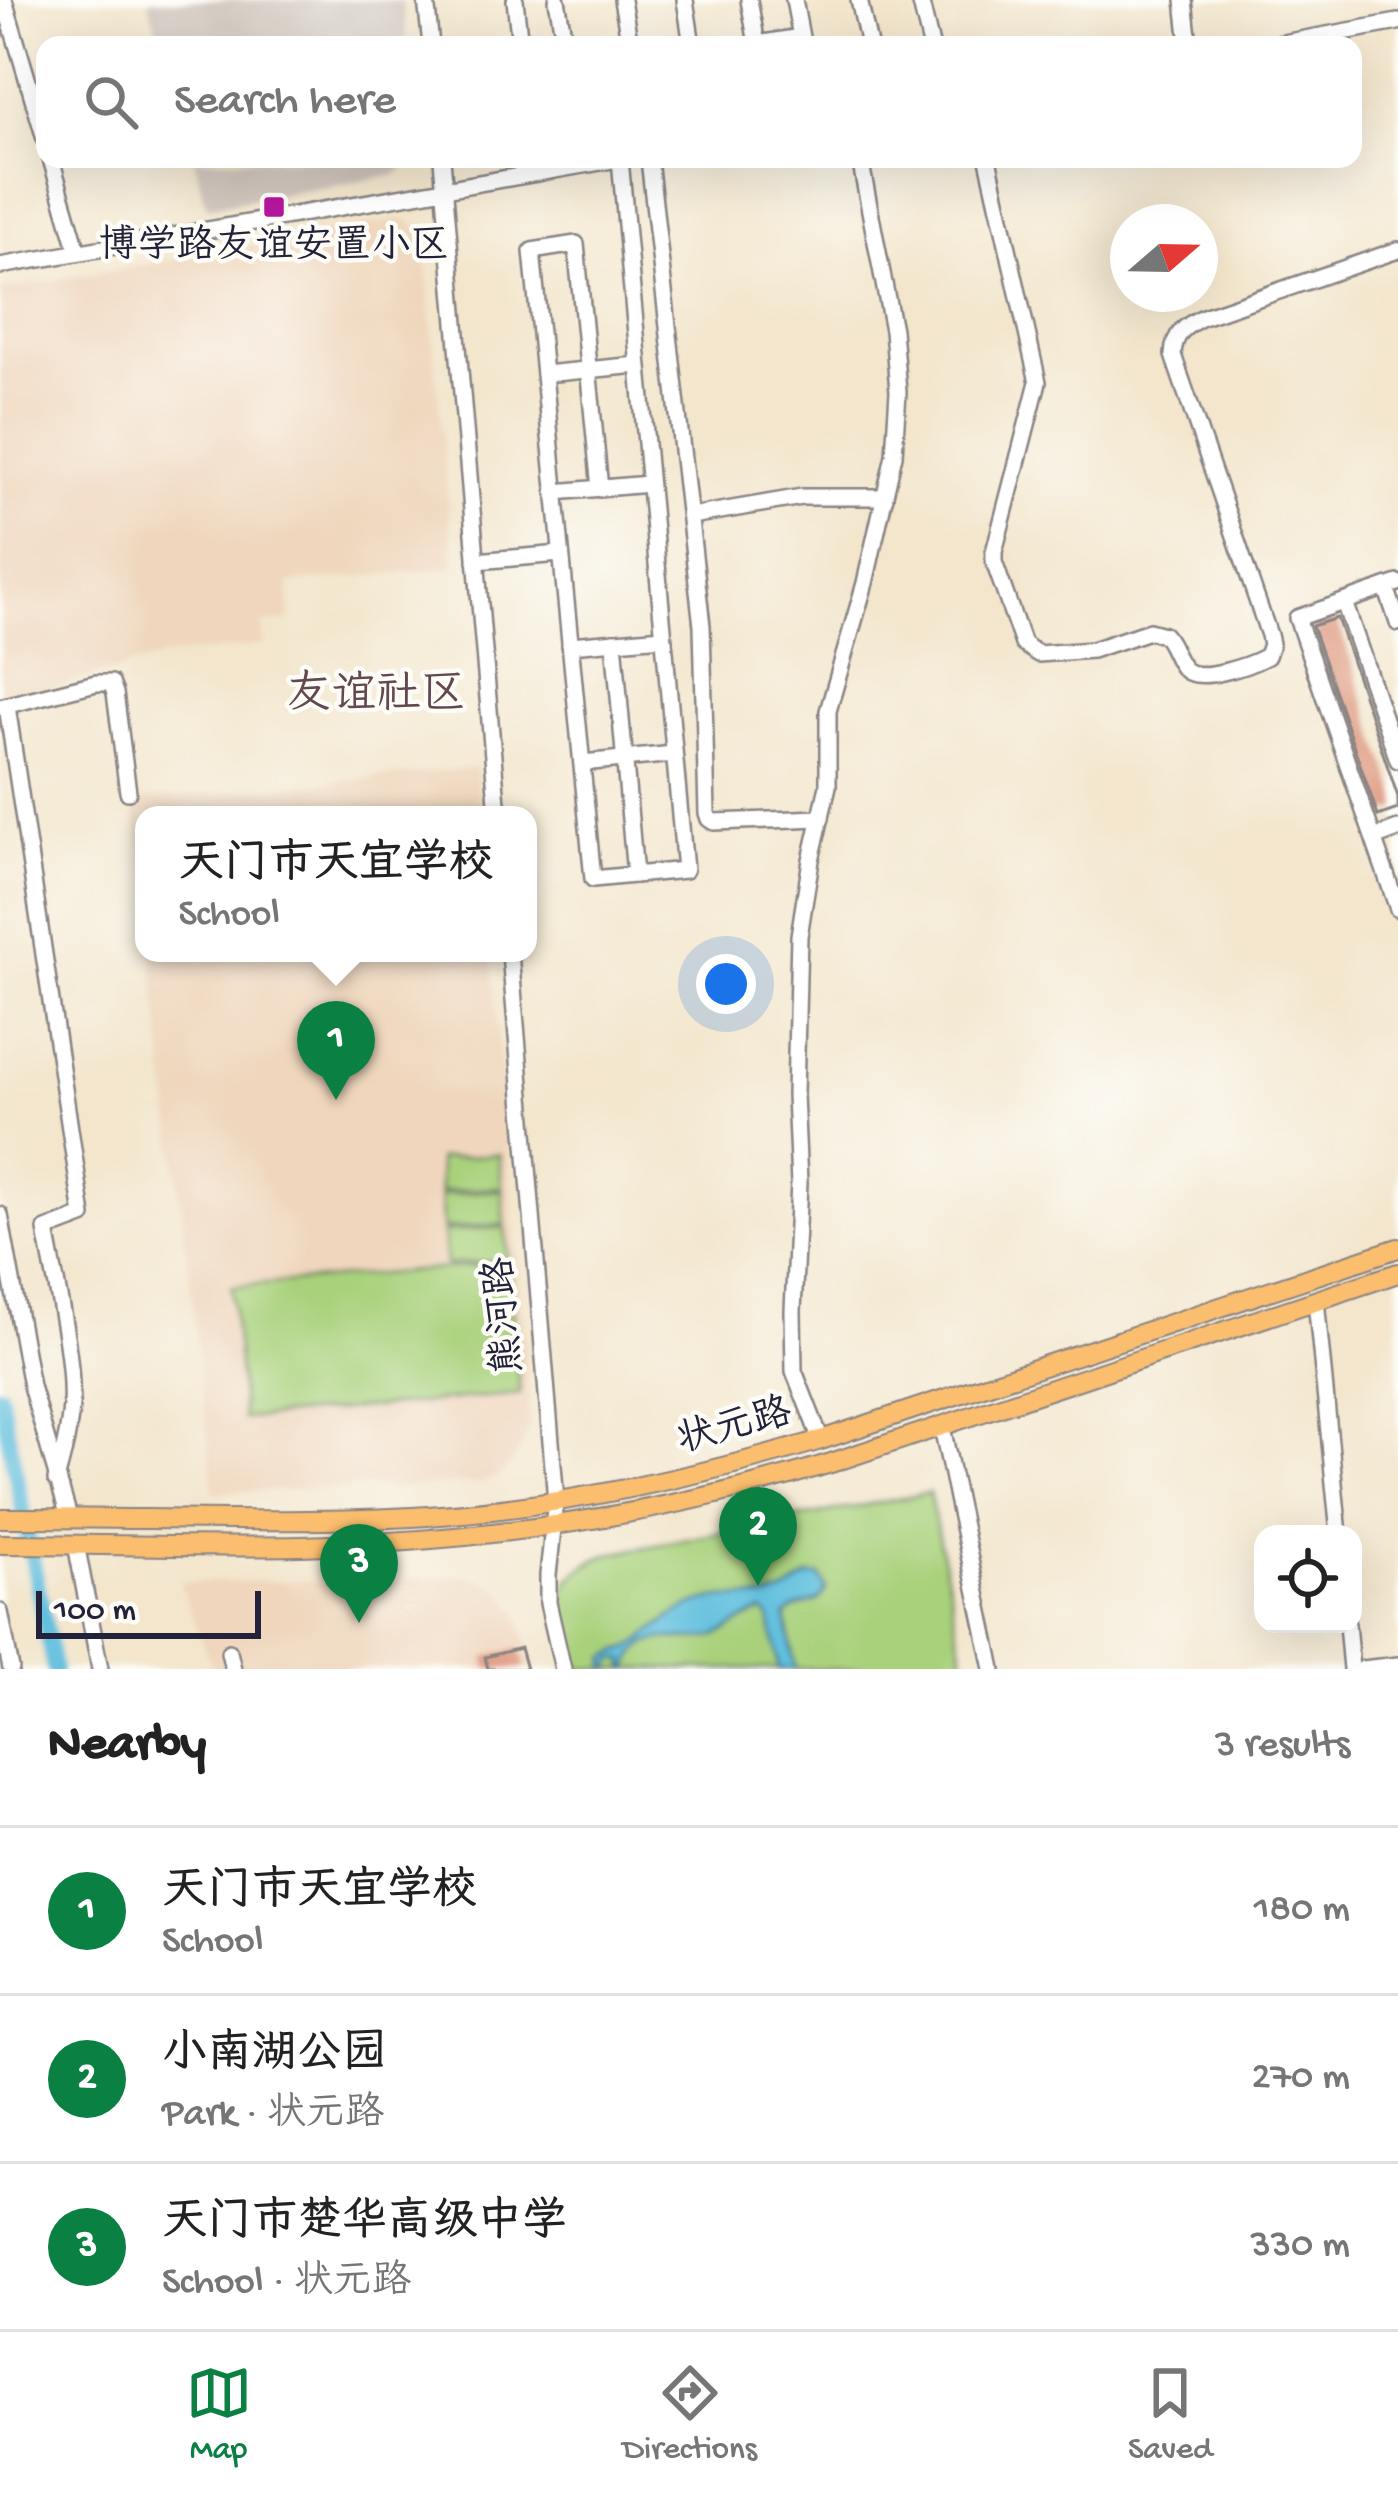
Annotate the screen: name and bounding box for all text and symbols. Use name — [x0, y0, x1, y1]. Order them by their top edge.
search box — [36, 36, 1362, 168]
icon: search — [78, 69, 144, 135]
text: Search here — [174, 76, 396, 129]
marker: 博学路友谊安置小区 — [261, 194, 287, 220]
north arrow — [1110, 204, 1218, 312]
place label: 博学路友谊安置小区 — [98, 223, 450, 272]
district label: 友谊社区 — [286, 669, 466, 724]
popup — [135, 806, 537, 962]
text: 天门市天宜学校 — [178, 840, 494, 893]
text: School — [178, 893, 280, 939]
your location — [696, 954, 756, 1014]
pin: 1 — [297, 1001, 375, 1100]
street label: 熊河路 — [476, 1255, 535, 1376]
street label: 状元路 — [672, 1389, 797, 1466]
pin: 2 — [719, 1487, 797, 1586]
pin: 3 — [320, 1524, 398, 1623]
map controls — [1254, 1525, 1362, 1633]
button: locate — [1254, 1525, 1362, 1633]
scale bar — [36, 1585, 261, 1638]
text: 100 m — [54, 1593, 136, 1631]
text: Nearby — [48, 1717, 206, 1777]
text: 3 results — [1215, 1724, 1350, 1770]
text: 天门市天宜学校 — [162, 1867, 477, 1920]
text: 1 — [79, 1888, 95, 1934]
text: 180 m — [1254, 1888, 1350, 1934]
text: School — [162, 1920, 263, 1966]
text: 小南湖公园 — [162, 2030, 387, 2083]
text: 2 — [77, 2056, 97, 2102]
text: 270 m — [1252, 2056, 1350, 2102]
text: Park · 状元路 — [162, 2093, 384, 2139]
text: 天门市楚华高级中学 — [162, 2198, 567, 2251]
text: 3 — [77, 2224, 97, 2270]
text: 330 m — [1250, 2224, 1350, 2270]
text: School · 状元路 — [162, 2261, 411, 2307]
tab: Map — [186, 2360, 252, 2470]
tab: Directions — [623, 2360, 757, 2470]
tab: Saved — [1128, 2360, 1212, 2470]

